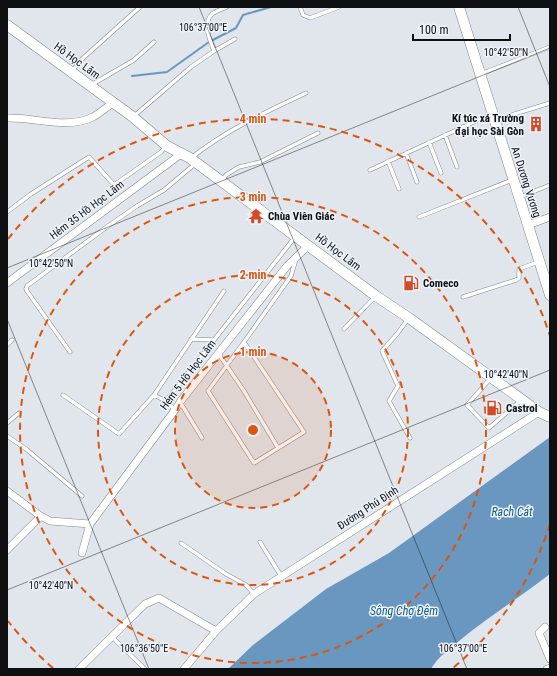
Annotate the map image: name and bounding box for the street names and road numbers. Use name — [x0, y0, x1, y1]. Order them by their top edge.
street label: Hồ Học Lãm — [51, 40, 103, 82]
street label: An Dương Vương — [508, 145, 544, 219]
street label: Hẻm 35 Hồ Học Lãm — [47, 178, 127, 242]
street label: Hồ Học Lãm — [313, 231, 363, 273]
street label: Hẻm 5 Hồ Học Lãm — [157, 337, 219, 413]
street label: Đường Phú Định — [335, 483, 401, 533]

